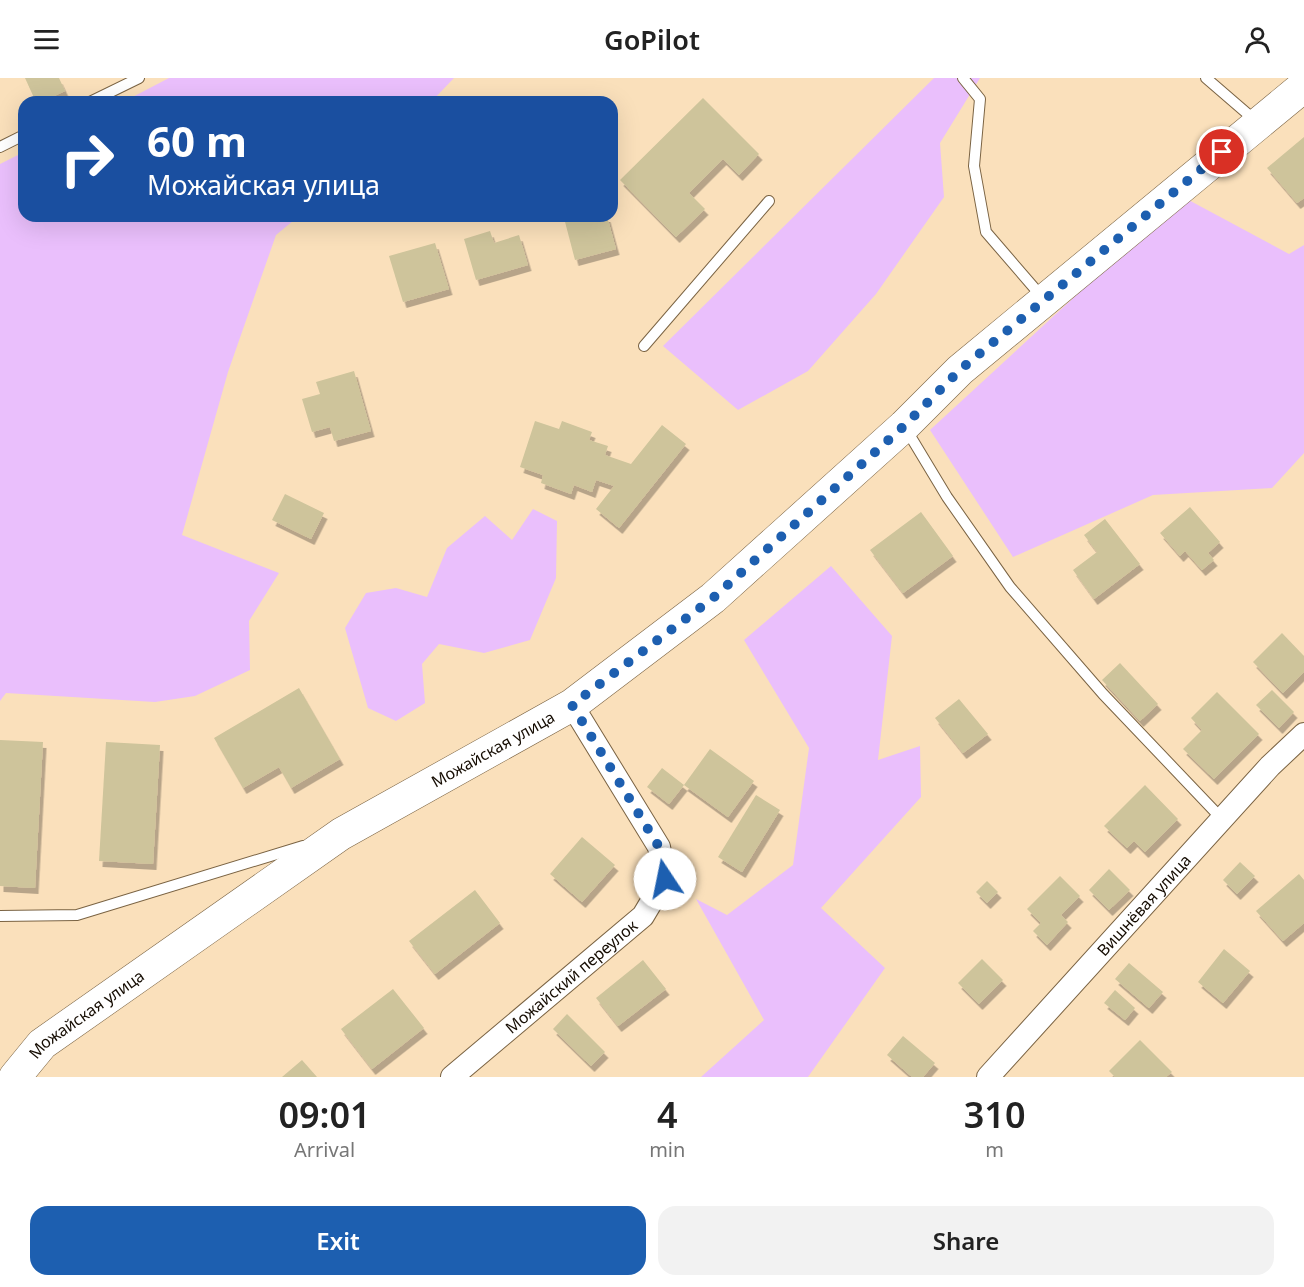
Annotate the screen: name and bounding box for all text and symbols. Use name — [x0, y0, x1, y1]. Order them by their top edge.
text: GoPilot — [604, 21, 700, 58]
icon: menu — [30, 23, 63, 56]
icon: person — [1241, 23, 1274, 56]
text: 60 m — [147, 112, 247, 169]
icon: right — [48, 120, 126, 198]
pin — [1196, 126, 1247, 177]
icon: arrive — [1205, 135, 1238, 168]
text: Можайская улица — [147, 166, 380, 203]
street label: Можайская улица — [427, 706, 559, 792]
position arrow — [633, 847, 697, 911]
street label: Вишнёвая улица — [1092, 850, 1196, 961]
street label: Можайский переулок — [501, 914, 642, 1038]
street label: Можайская улица — [24, 965, 149, 1063]
text: 09:01 — [278, 1090, 371, 1139]
text: 4 — [657, 1090, 678, 1139]
text: 310 — [964, 1090, 1026, 1139]
text: Arrival — [294, 1136, 355, 1163]
text: min — [649, 1136, 685, 1163]
text: m — [985, 1136, 1004, 1163]
button: Exit — [30, 1206, 646, 1275]
button: Share — [658, 1206, 1274, 1275]

